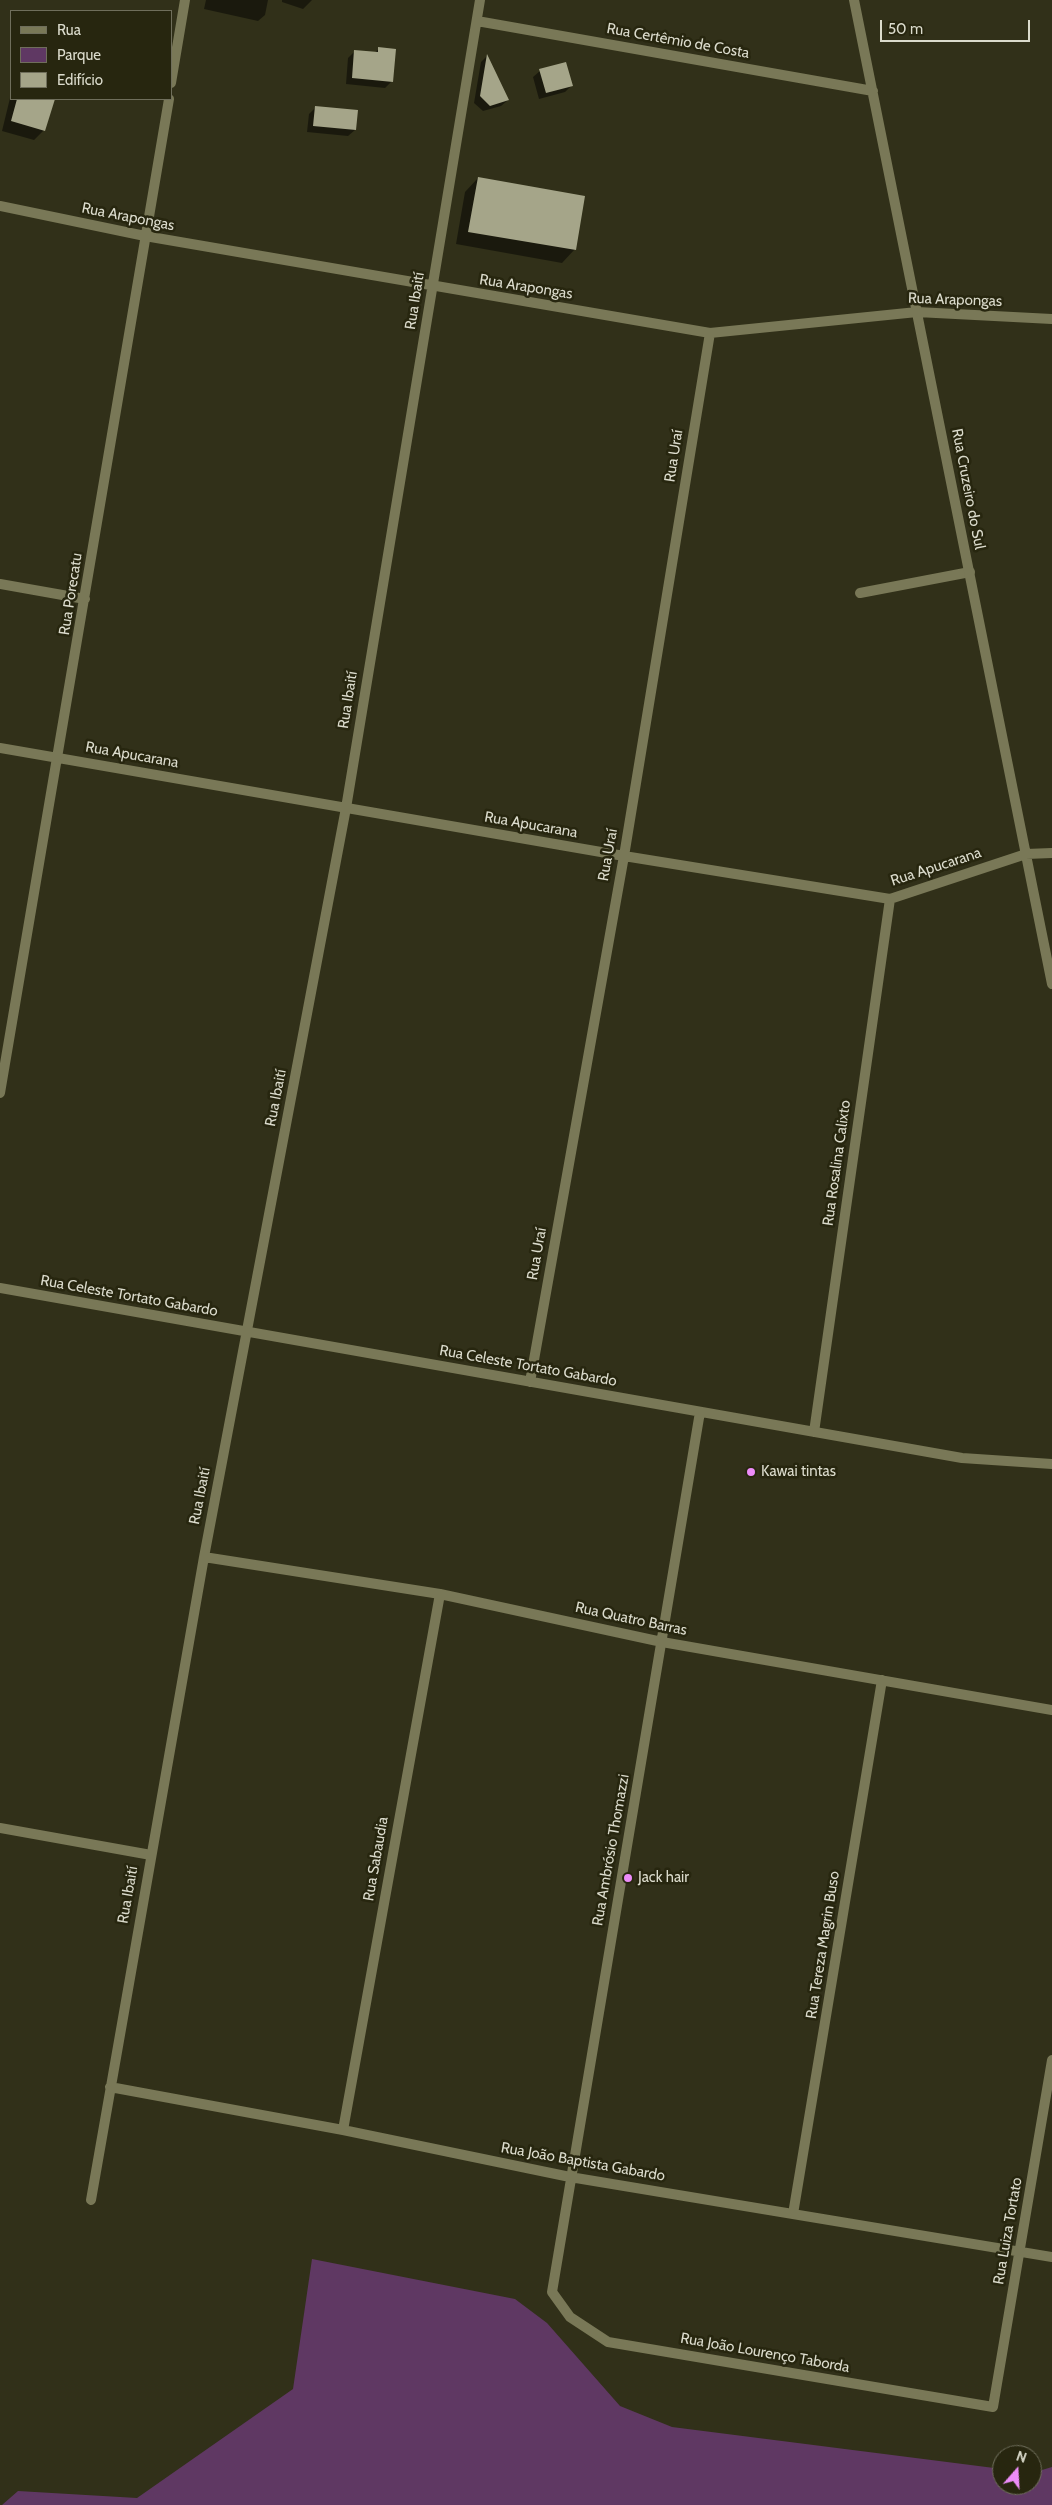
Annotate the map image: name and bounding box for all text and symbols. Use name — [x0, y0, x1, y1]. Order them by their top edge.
legend — [10, 10, 172, 100]
scale bar — [882, 10, 1032, 42]
street label: Rua Certêmio de Costa — [605, 20, 751, 62]
text: 50 m — [888, 20, 923, 38]
text: Rua — [57, 21, 81, 39]
text: Parque — [57, 46, 101, 64]
text: Edifício — [57, 71, 103, 89]
street label: Rua Arapongas — [80, 199, 176, 235]
street label: Rua Ibaití — [402, 271, 428, 331]
street label: Rua Arapongas — [478, 271, 574, 303]
street label: Rua Arapongas — [908, 289, 1002, 311]
street label: Rua Cruzeiro do Sul — [947, 427, 989, 551]
street label: Rua Uraí — [661, 428, 687, 484]
street label: Rua Porecatu — [56, 552, 86, 636]
street label: Rua Ibaití — [335, 670, 361, 730]
street label: Rua Apucarana — [84, 738, 180, 772]
street label: Rua Apucarana — [483, 808, 579, 842]
street label: Rua Uraí — [595, 827, 621, 883]
street label: Rua Apucarana — [888, 844, 984, 890]
street label: Rua Ibaití — [262, 1068, 290, 1128]
street label: Rua Rosalina Calixto — [819, 1099, 855, 1227]
street label: Rua Uraí — [524, 1226, 550, 1282]
street label: Rua Celeste Tortato Gabardo — [39, 1272, 219, 1320]
street label: Rua Celeste Tortato Gabardo — [438, 1342, 618, 1390]
place label: Kawai tintas — [761, 1463, 836, 1481]
street label: Rua Ibaití — [186, 1466, 214, 1526]
marker: Kawai tintas — [745, 1466, 757, 1478]
street label: Rua Quatro Barras — [573, 1598, 689, 1640]
street label: Rua Ambrósio Thomazzi — [589, 1773, 633, 1927]
street label: Rua Sabaudia — [360, 1815, 392, 1903]
street label: Rua Ibaití — [114, 1865, 142, 1925]
place label: Jack hair — [638, 1869, 689, 1887]
street label: Rua Tereza Magrin Buso — [802, 1870, 844, 2020]
marker: Jack hair — [622, 1872, 634, 1884]
street label: Rua João Baptista Gabardo — [500, 2139, 666, 2185]
street label: Rua Luiza Tortato — [990, 2176, 1026, 2286]
street label: Rua João Lourenço Taborda — [679, 2329, 851, 2377]
north arrow — [992, 2445, 1042, 2495]
text: N — [1014, 2447, 1029, 2467]

